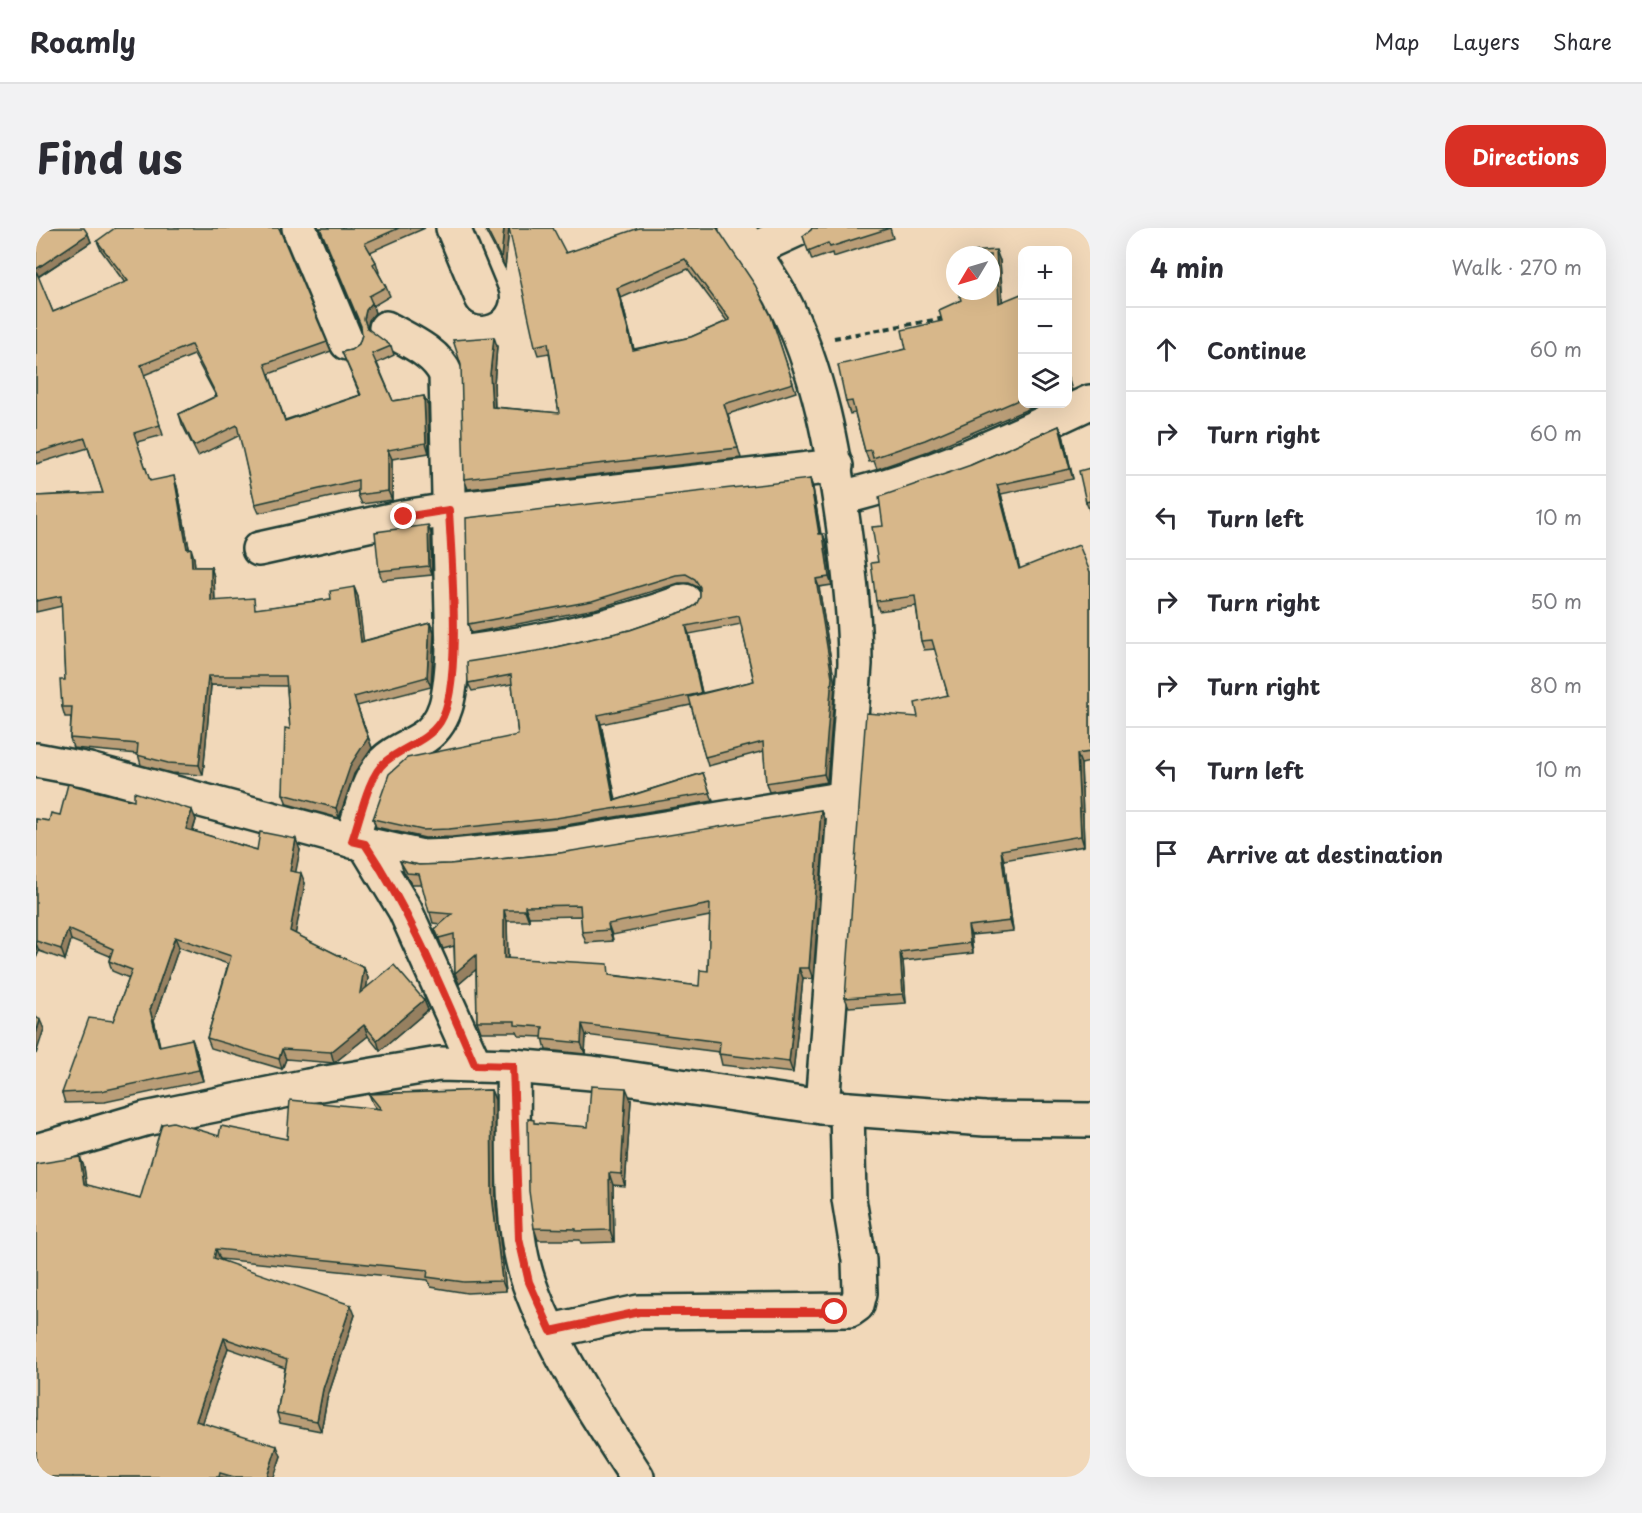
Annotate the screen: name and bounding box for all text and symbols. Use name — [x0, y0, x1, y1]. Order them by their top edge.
text: Roamly — [30, 20, 136, 63]
text: Map — [1375, 25, 1419, 57]
text: Layers — [1452, 25, 1520, 57]
text: Share — [1553, 25, 1612, 57]
text: Find us — [36, 125, 183, 188]
button: Directions — [1445, 125, 1606, 187]
north arrow — [946, 246, 1000, 300]
map controls — [1018, 246, 1072, 408]
button: + — [1018, 246, 1072, 300]
text: 4 min — [1150, 248, 1224, 287]
text: Walk · 270 m — [1451, 252, 1582, 282]
button: − — [1018, 300, 1072, 354]
icon: ahead — [1150, 333, 1183, 366]
text: Continue — [1207, 333, 1306, 366]
text: 60 m — [1530, 334, 1582, 364]
button: layers — [1018, 354, 1072, 408]
icon: right — [1150, 417, 1183, 450]
text: Turn right — [1207, 417, 1320, 450]
text: 60 m — [1530, 418, 1582, 448]
icon: left — [1150, 501, 1183, 534]
text: Turn left — [1207, 501, 1304, 534]
text: 10 m — [1535, 502, 1582, 532]
route end — [390, 503, 416, 529]
icon: right — [1150, 585, 1183, 618]
text: Turn right — [1207, 585, 1320, 618]
text: 50 m — [1530, 586, 1582, 616]
icon: right — [1150, 669, 1183, 702]
text: Turn right — [1207, 669, 1320, 702]
text: 80 m — [1530, 670, 1582, 700]
icon: left — [1150, 753, 1183, 786]
text: Turn left — [1207, 753, 1304, 786]
text: 10 m — [1535, 754, 1582, 784]
icon: arrive — [1150, 837, 1183, 870]
text: Arrive at destination — [1207, 837, 1443, 870]
route start — [821, 1298, 847, 1324]

